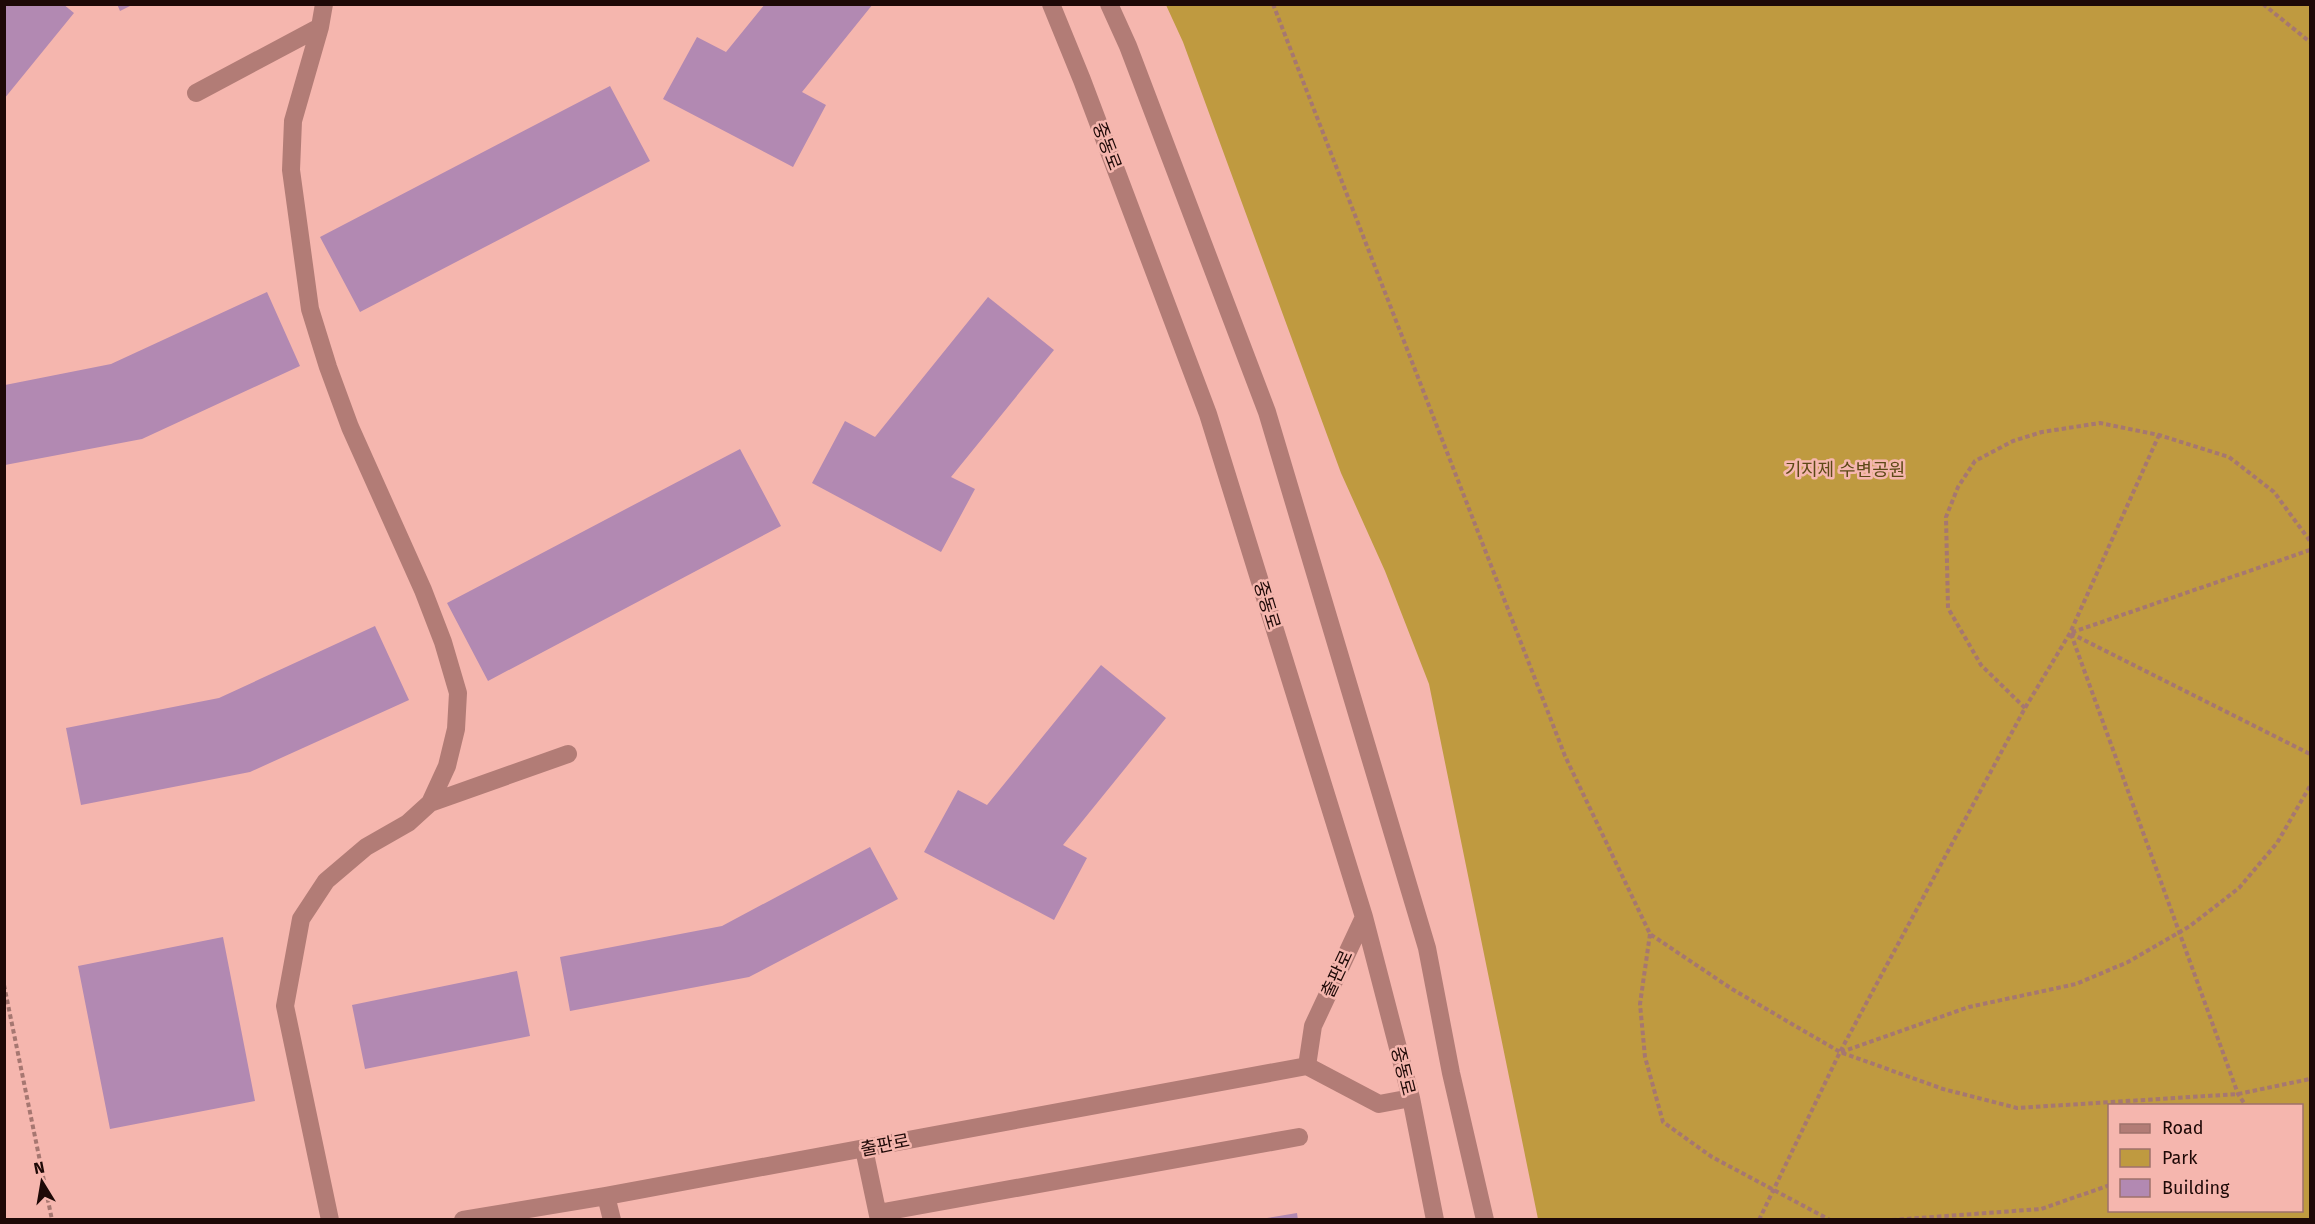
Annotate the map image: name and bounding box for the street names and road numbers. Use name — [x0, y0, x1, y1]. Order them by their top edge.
street label: 중동로 — [1088, 119, 1126, 173]
street label: 중동로 — [1249, 578, 1285, 632]
street label: 출판로 — [1317, 947, 1357, 1001]
street label: 중동로 — [1386, 1044, 1420, 1098]
street label: 출판로 — [859, 1129, 911, 1161]

